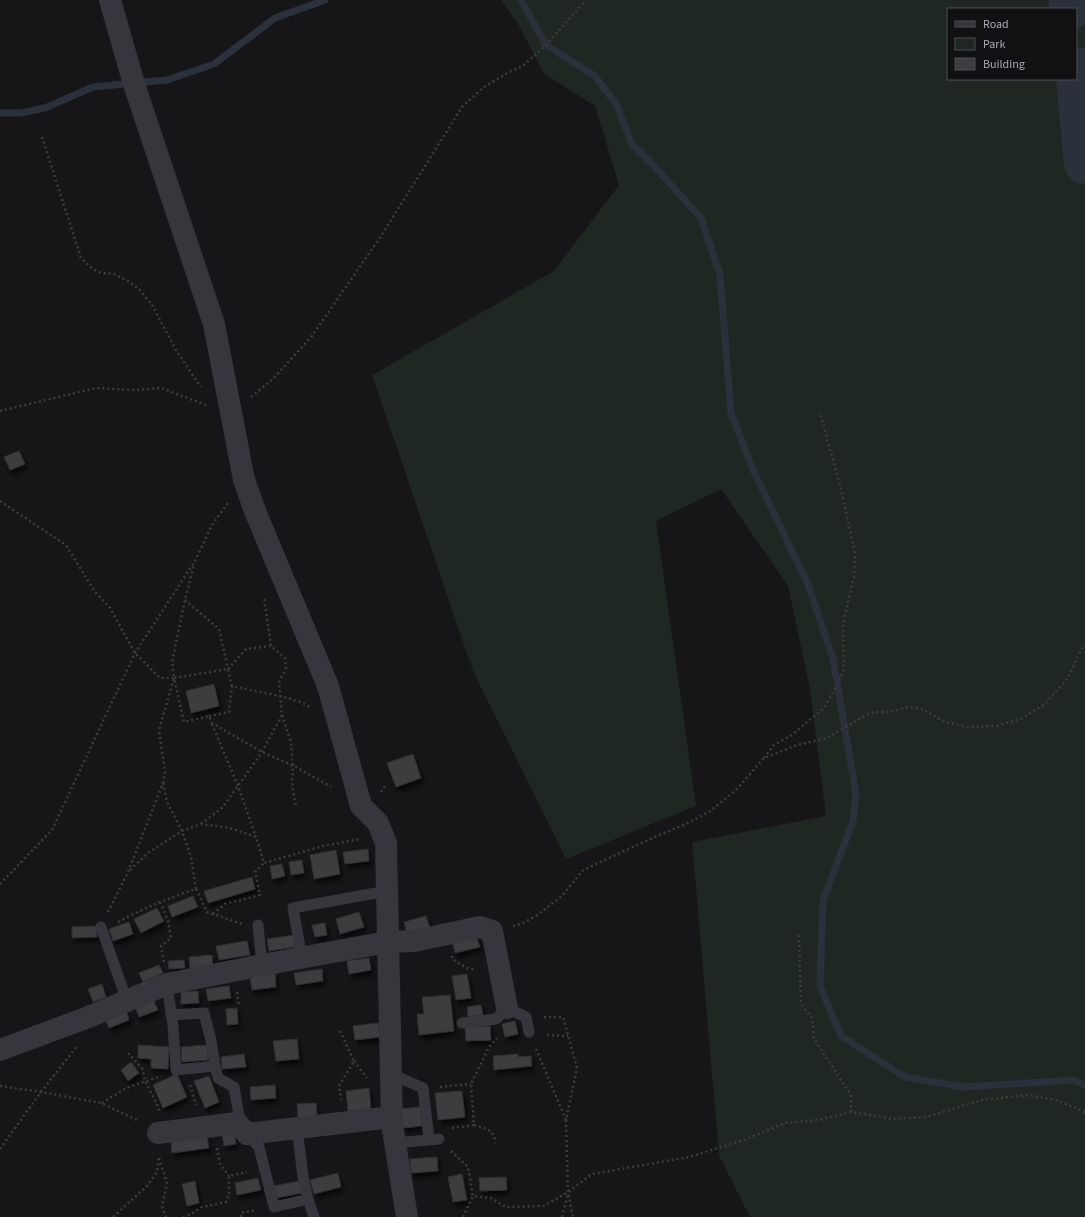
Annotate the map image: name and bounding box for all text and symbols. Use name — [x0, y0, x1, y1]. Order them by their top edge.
legend — [947, 8, 1077, 80]
text: Road — [983, 16, 1009, 33]
text: Park — [983, 36, 1005, 53]
text: Building — [983, 56, 1025, 73]

